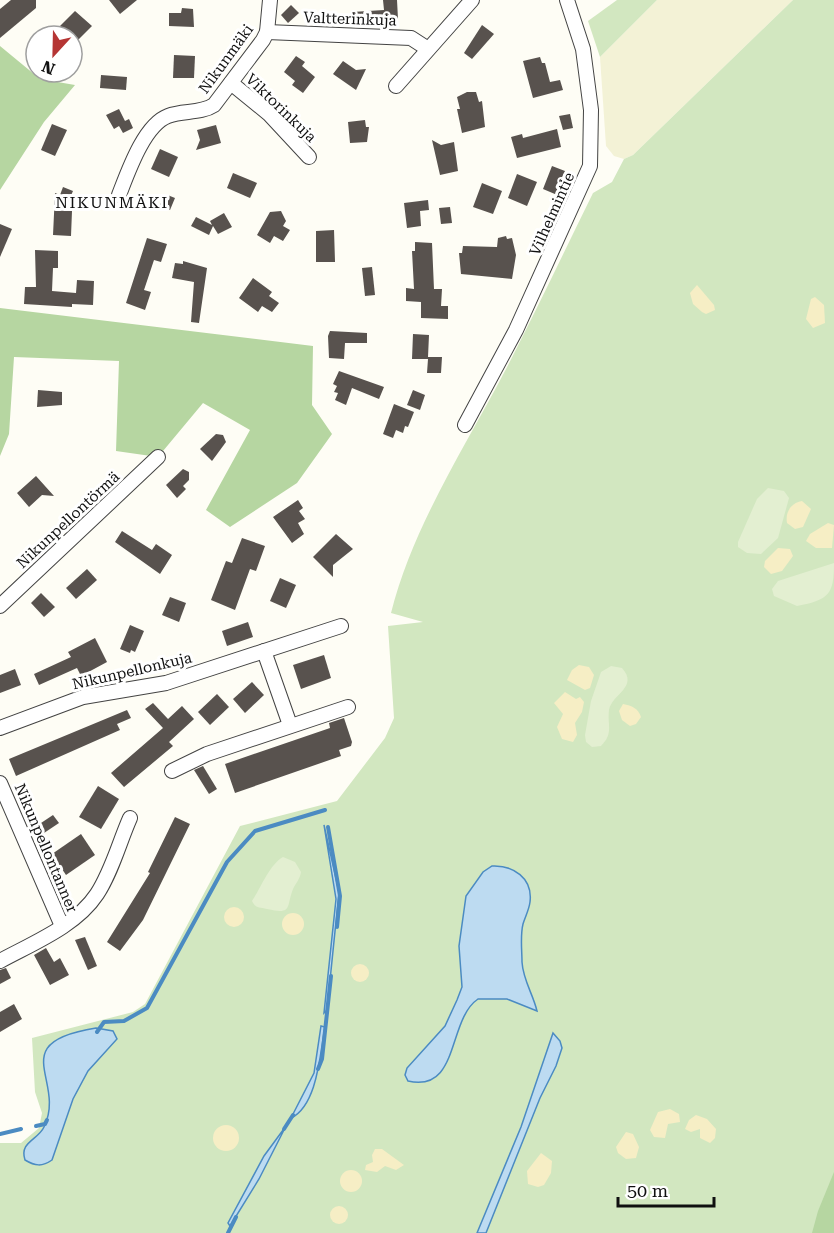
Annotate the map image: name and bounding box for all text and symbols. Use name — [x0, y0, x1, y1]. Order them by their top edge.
street label: Valtterinkuja — [303, 8, 397, 30]
street label: Nikunmäki — [195, 21, 257, 97]
north arrow — [24, 24, 84, 84]
text: N — [39, 56, 58, 79]
street label: Viktorinkuja — [242, 70, 320, 146]
street label: Vilhelmintie — [526, 170, 578, 258]
district label: NIKUNMÄKI — [55, 193, 169, 212]
street label: Nikunpellontörmä — [13, 468, 123, 572]
street label: Nikunpellonkuja — [70, 648, 194, 694]
street label: Nikunpellontanner — [11, 781, 81, 915]
scale bar — [618, 1170, 714, 1208]
text: 50 m — [627, 1180, 668, 1201]

